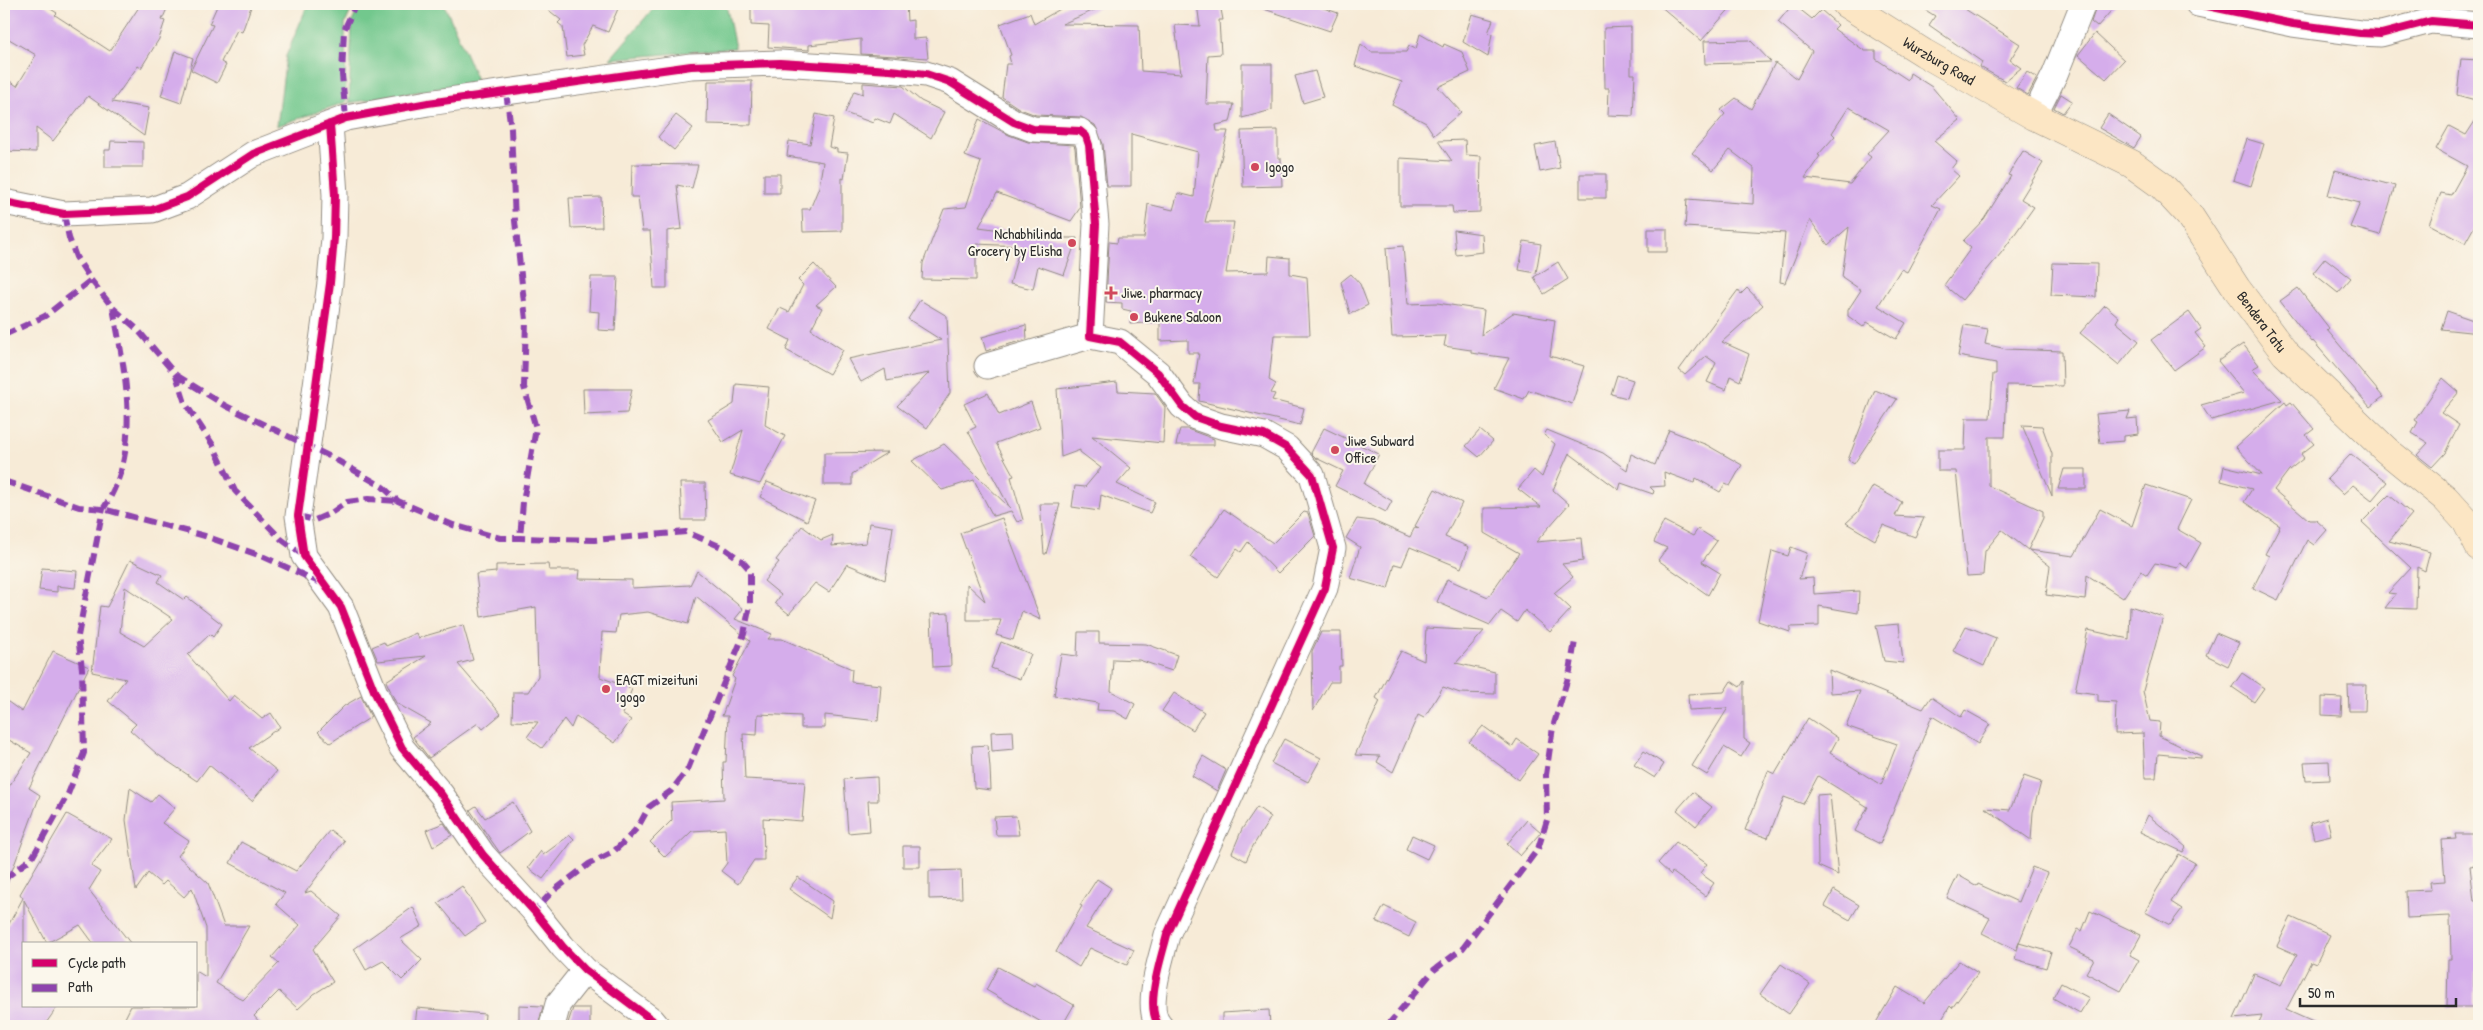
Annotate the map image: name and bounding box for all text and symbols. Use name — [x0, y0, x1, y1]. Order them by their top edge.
street label: Wurzburg Road — [1899, 31, 1979, 90]
place label: Igogo — [1265, 156, 1294, 177]
marker: Igogo — [1249, 161, 1261, 173]
place label: Nchabhilinda Grocery by Elisha — [968, 223, 1062, 261]
marker: Nchabhilinda Grocery by Elisha — [1066, 237, 1078, 249]
place label: Jiwe. pharmacy — [1121, 282, 1202, 303]
marker: Jiwe. pharmacy — [1105, 287, 1117, 299]
street label: Bendera Tatu — [2232, 287, 2292, 356]
place label: Bukene Saloon — [1144, 306, 1222, 327]
marker: Bukene Saloon — [1128, 311, 1140, 323]
place label: Jiwe Subward Office — [1345, 430, 1414, 468]
marker: Jiwe Subward Office — [1329, 444, 1341, 456]
place label: EAGT mizeituni Igogo — [616, 669, 698, 707]
marker: EAGT mizeituni Igogo — [600, 683, 612, 695]
legend — [22, 942, 198, 1008]
text: Cycle path — [68, 952, 126, 973]
scale bar — [2300, 975, 2457, 1007]
text: Path — [68, 976, 93, 997]
text: 50 m — [2308, 982, 2335, 1003]

